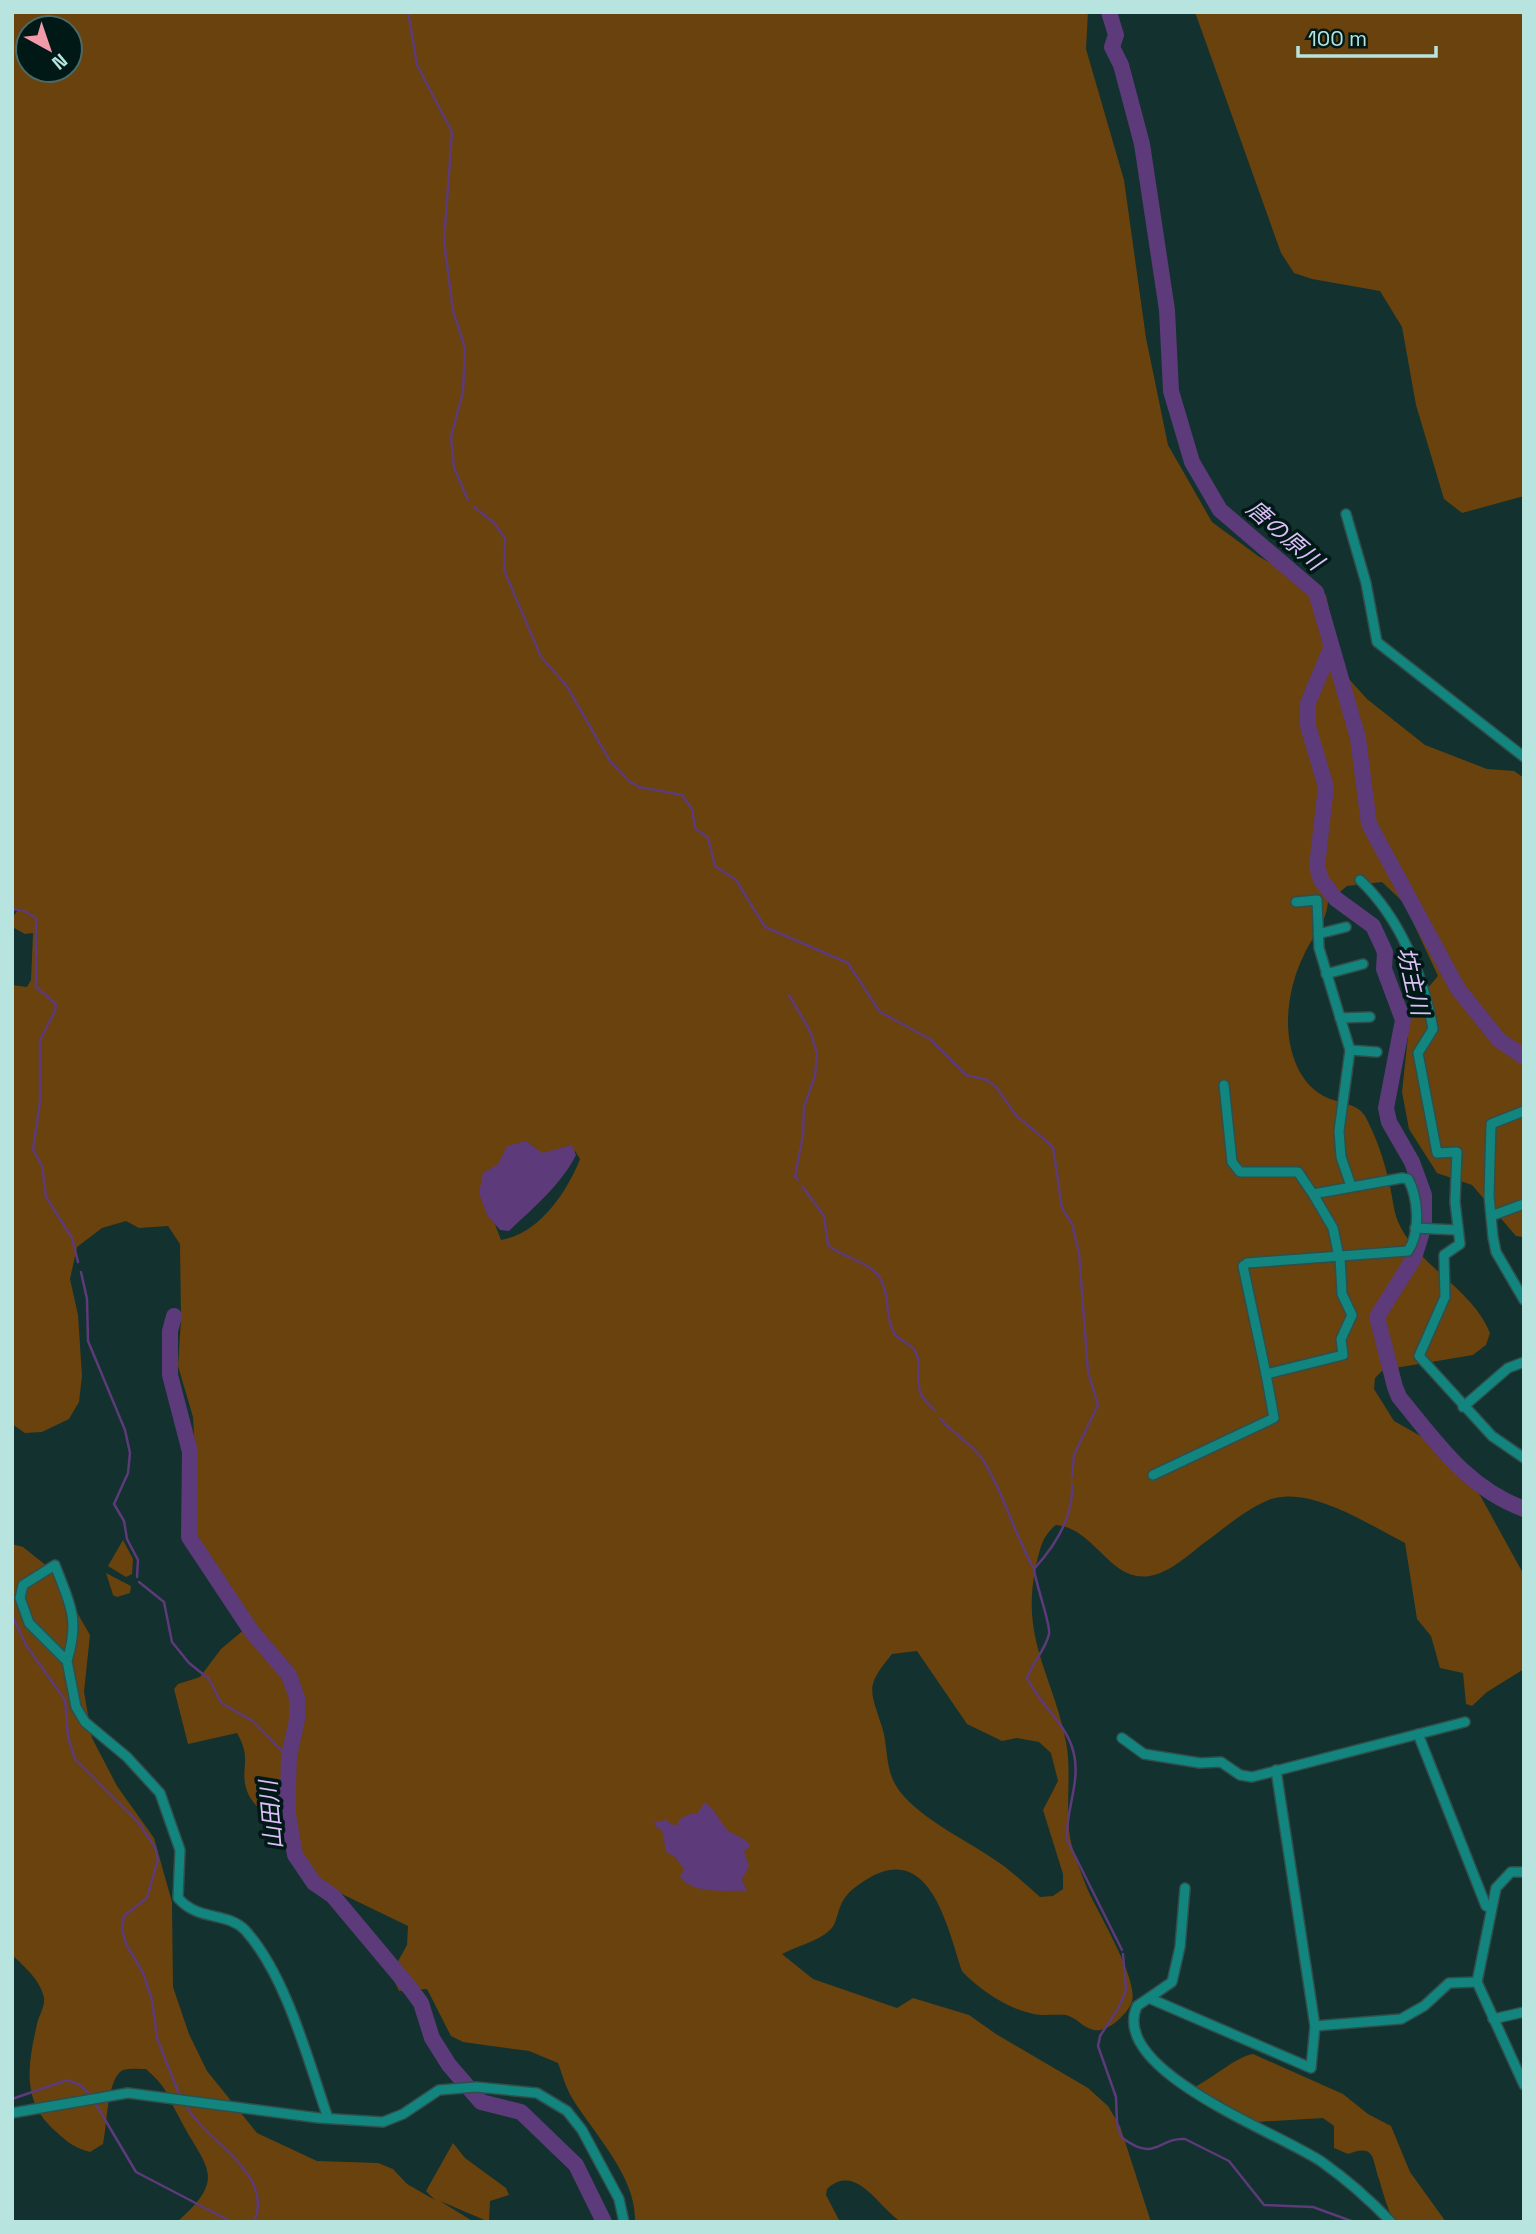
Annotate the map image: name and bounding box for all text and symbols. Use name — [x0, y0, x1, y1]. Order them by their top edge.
north arrow — [14, 14, 84, 84]
scale bar — [1298, 14, 1436, 58]
text: 100 m — [1308, 25, 1367, 52]
text: N — [47, 48, 73, 75]
water label: 唐の原川 — [1240, 494, 1332, 578]
water label: 坊主川 — [1391, 944, 1436, 1021]
water label: 山田川 — [253, 1776, 289, 1851]

